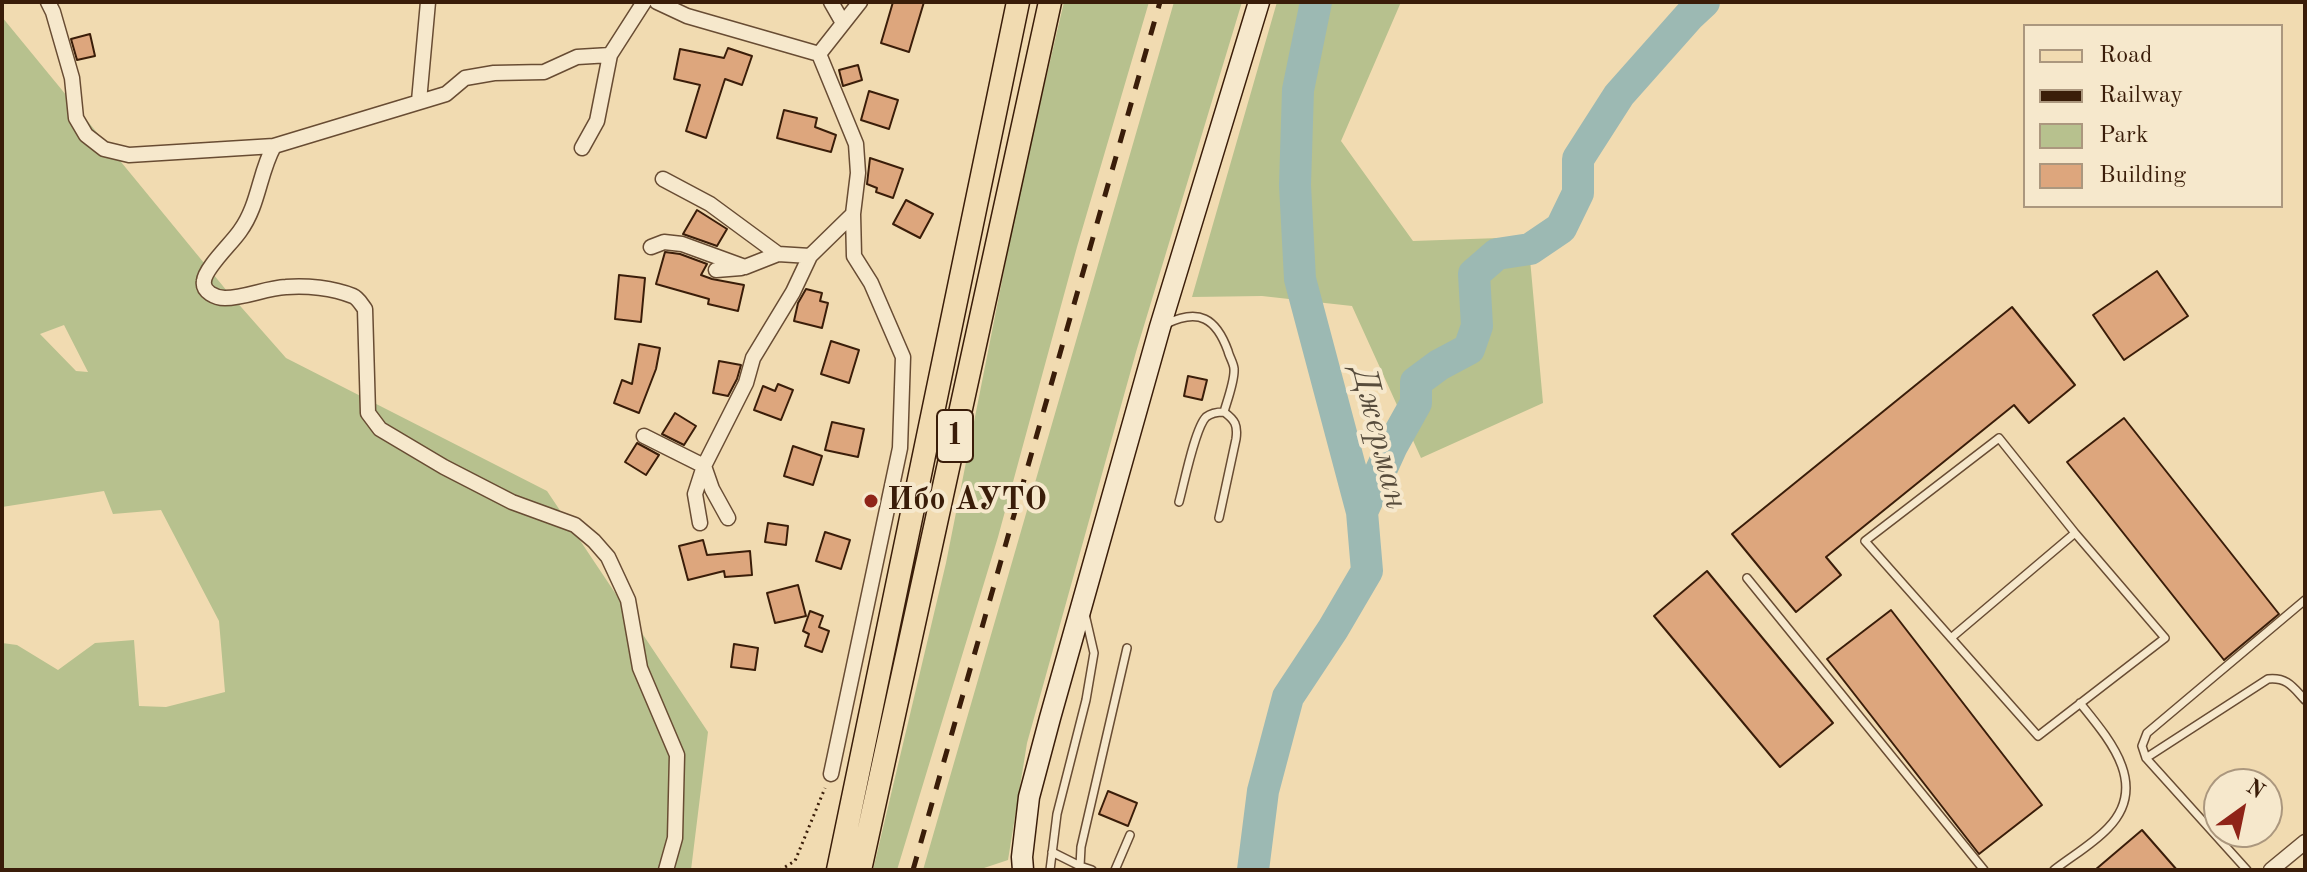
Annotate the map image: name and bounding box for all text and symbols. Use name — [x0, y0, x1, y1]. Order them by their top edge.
legend — [2023, 24, 2283, 208]
text: Road — [2099, 44, 2152, 68]
text: Railway — [2099, 84, 2183, 108]
text: Park — [2099, 124, 2148, 148]
text: Building — [2099, 164, 2186, 188]
water label: Джерман — [1342, 362, 1416, 514]
road number: 1 — [937, 410, 973, 462]
place label: Ибо АУТО — [887, 482, 1047, 520]
marker: Ибо АУТО — [862, 492, 880, 510]
north arrow — [2203, 768, 2283, 848]
text: N — [2242, 776, 2268, 803]

